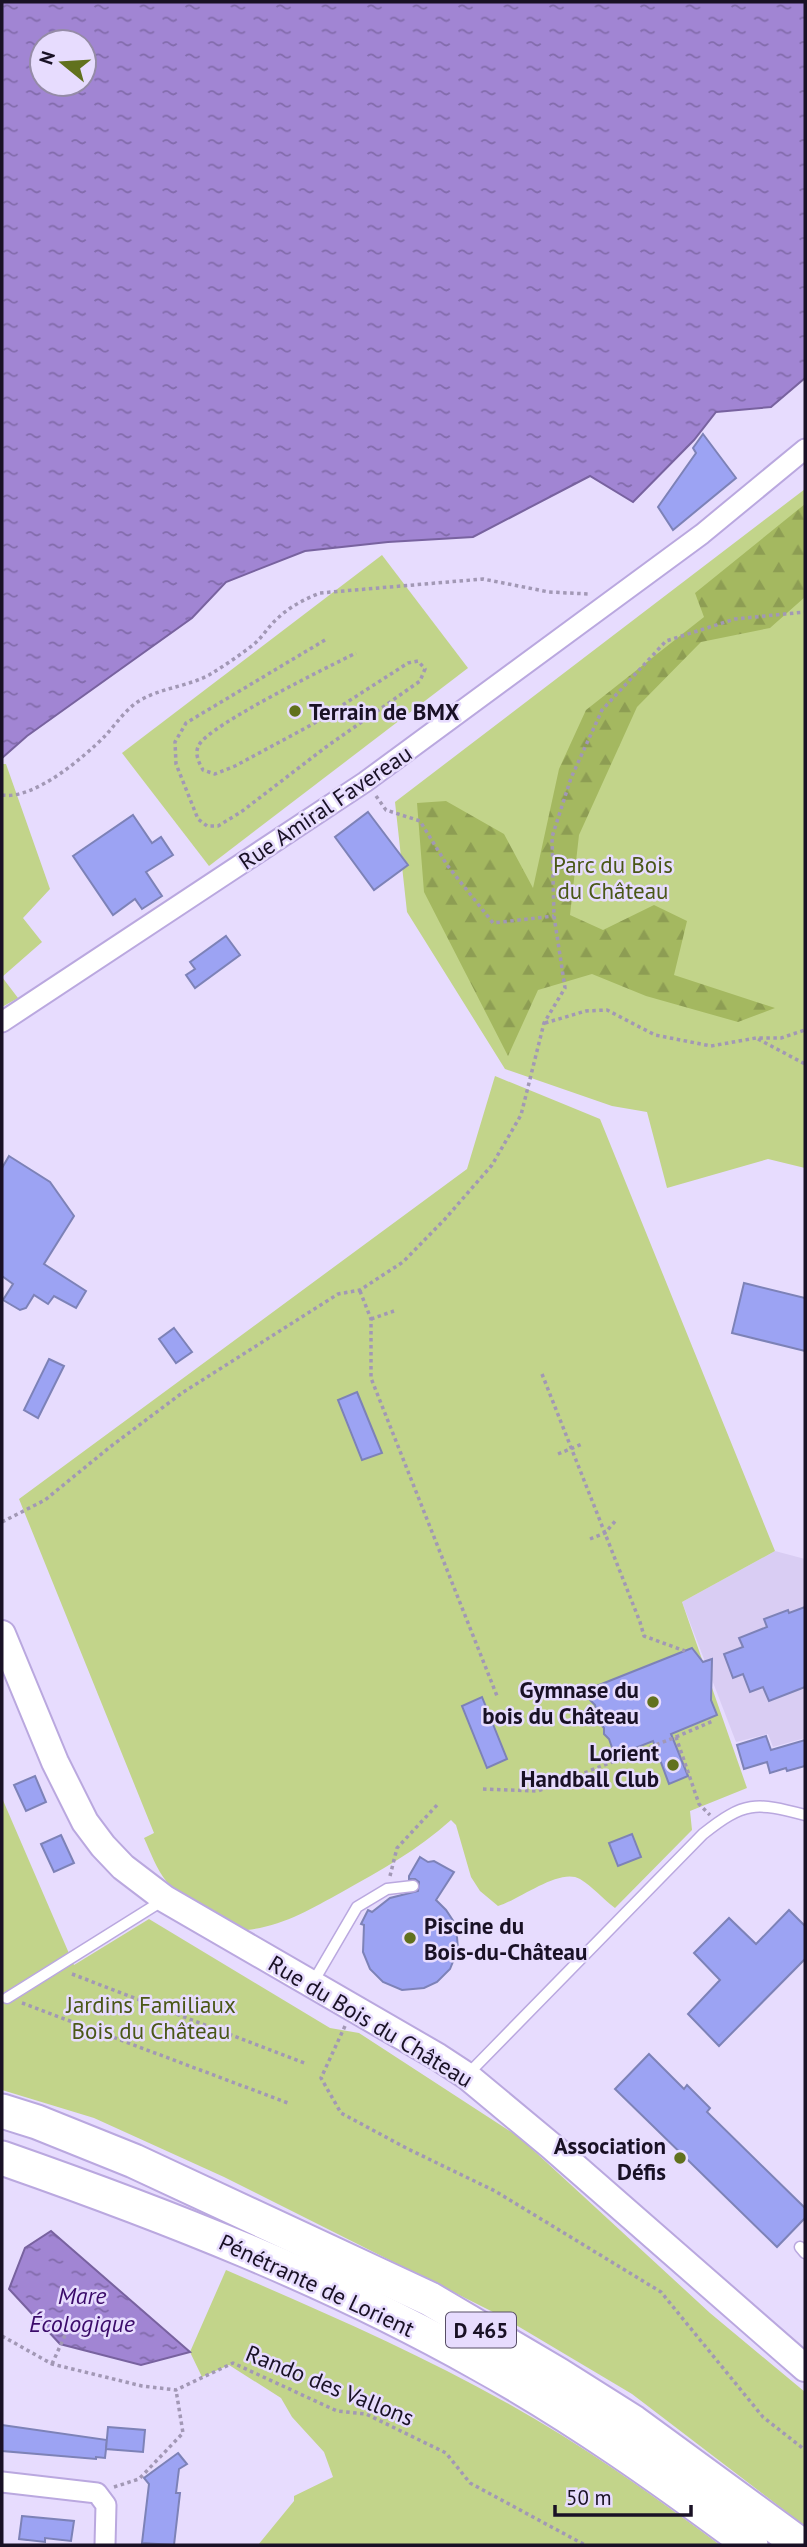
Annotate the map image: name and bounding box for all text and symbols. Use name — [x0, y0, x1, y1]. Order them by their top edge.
north arrow — [28, 28, 98, 98]
text: N — [33, 48, 60, 67]
place label: Terrain de BMX — [309, 697, 460, 726]
marker: Terrain de BMX — [287, 703, 303, 719]
street label: Rue Amiral Favereau — [233, 738, 417, 876]
park label: Parc du Bois du Château — [553, 850, 673, 905]
place label: Gymnase du bois du Château — [482, 1675, 639, 1730]
marker: Gymnase du bois du Château — [645, 1694, 661, 1710]
place label: Lorient Handball Club — [521, 1738, 659, 1793]
marker: Lorient Handball Club — [665, 1757, 681, 1773]
place label: Piscine du Bois-du-Château — [424, 1911, 587, 1966]
marker: Piscine du Bois-du-Château — [402, 1930, 418, 1946]
street label: Rue du Bois du Château — [263, 1948, 479, 2094]
park label: Jardins Familiaux Bois du Château — [65, 1990, 236, 2045]
place label: Association Défis — [554, 2131, 666, 2186]
marker: Association Défis — [672, 2150, 688, 2166]
street label: Pénétrante de Lorient — [215, 2227, 419, 2343]
water label: Mare Écologique — [29, 2280, 135, 2339]
road number: D 465 — [446, 2312, 516, 2348]
street label: Rando des Vallons — [242, 2338, 418, 2432]
scale bar — [555, 2474, 692, 2518]
text: 50 m — [566, 2484, 612, 2511]

